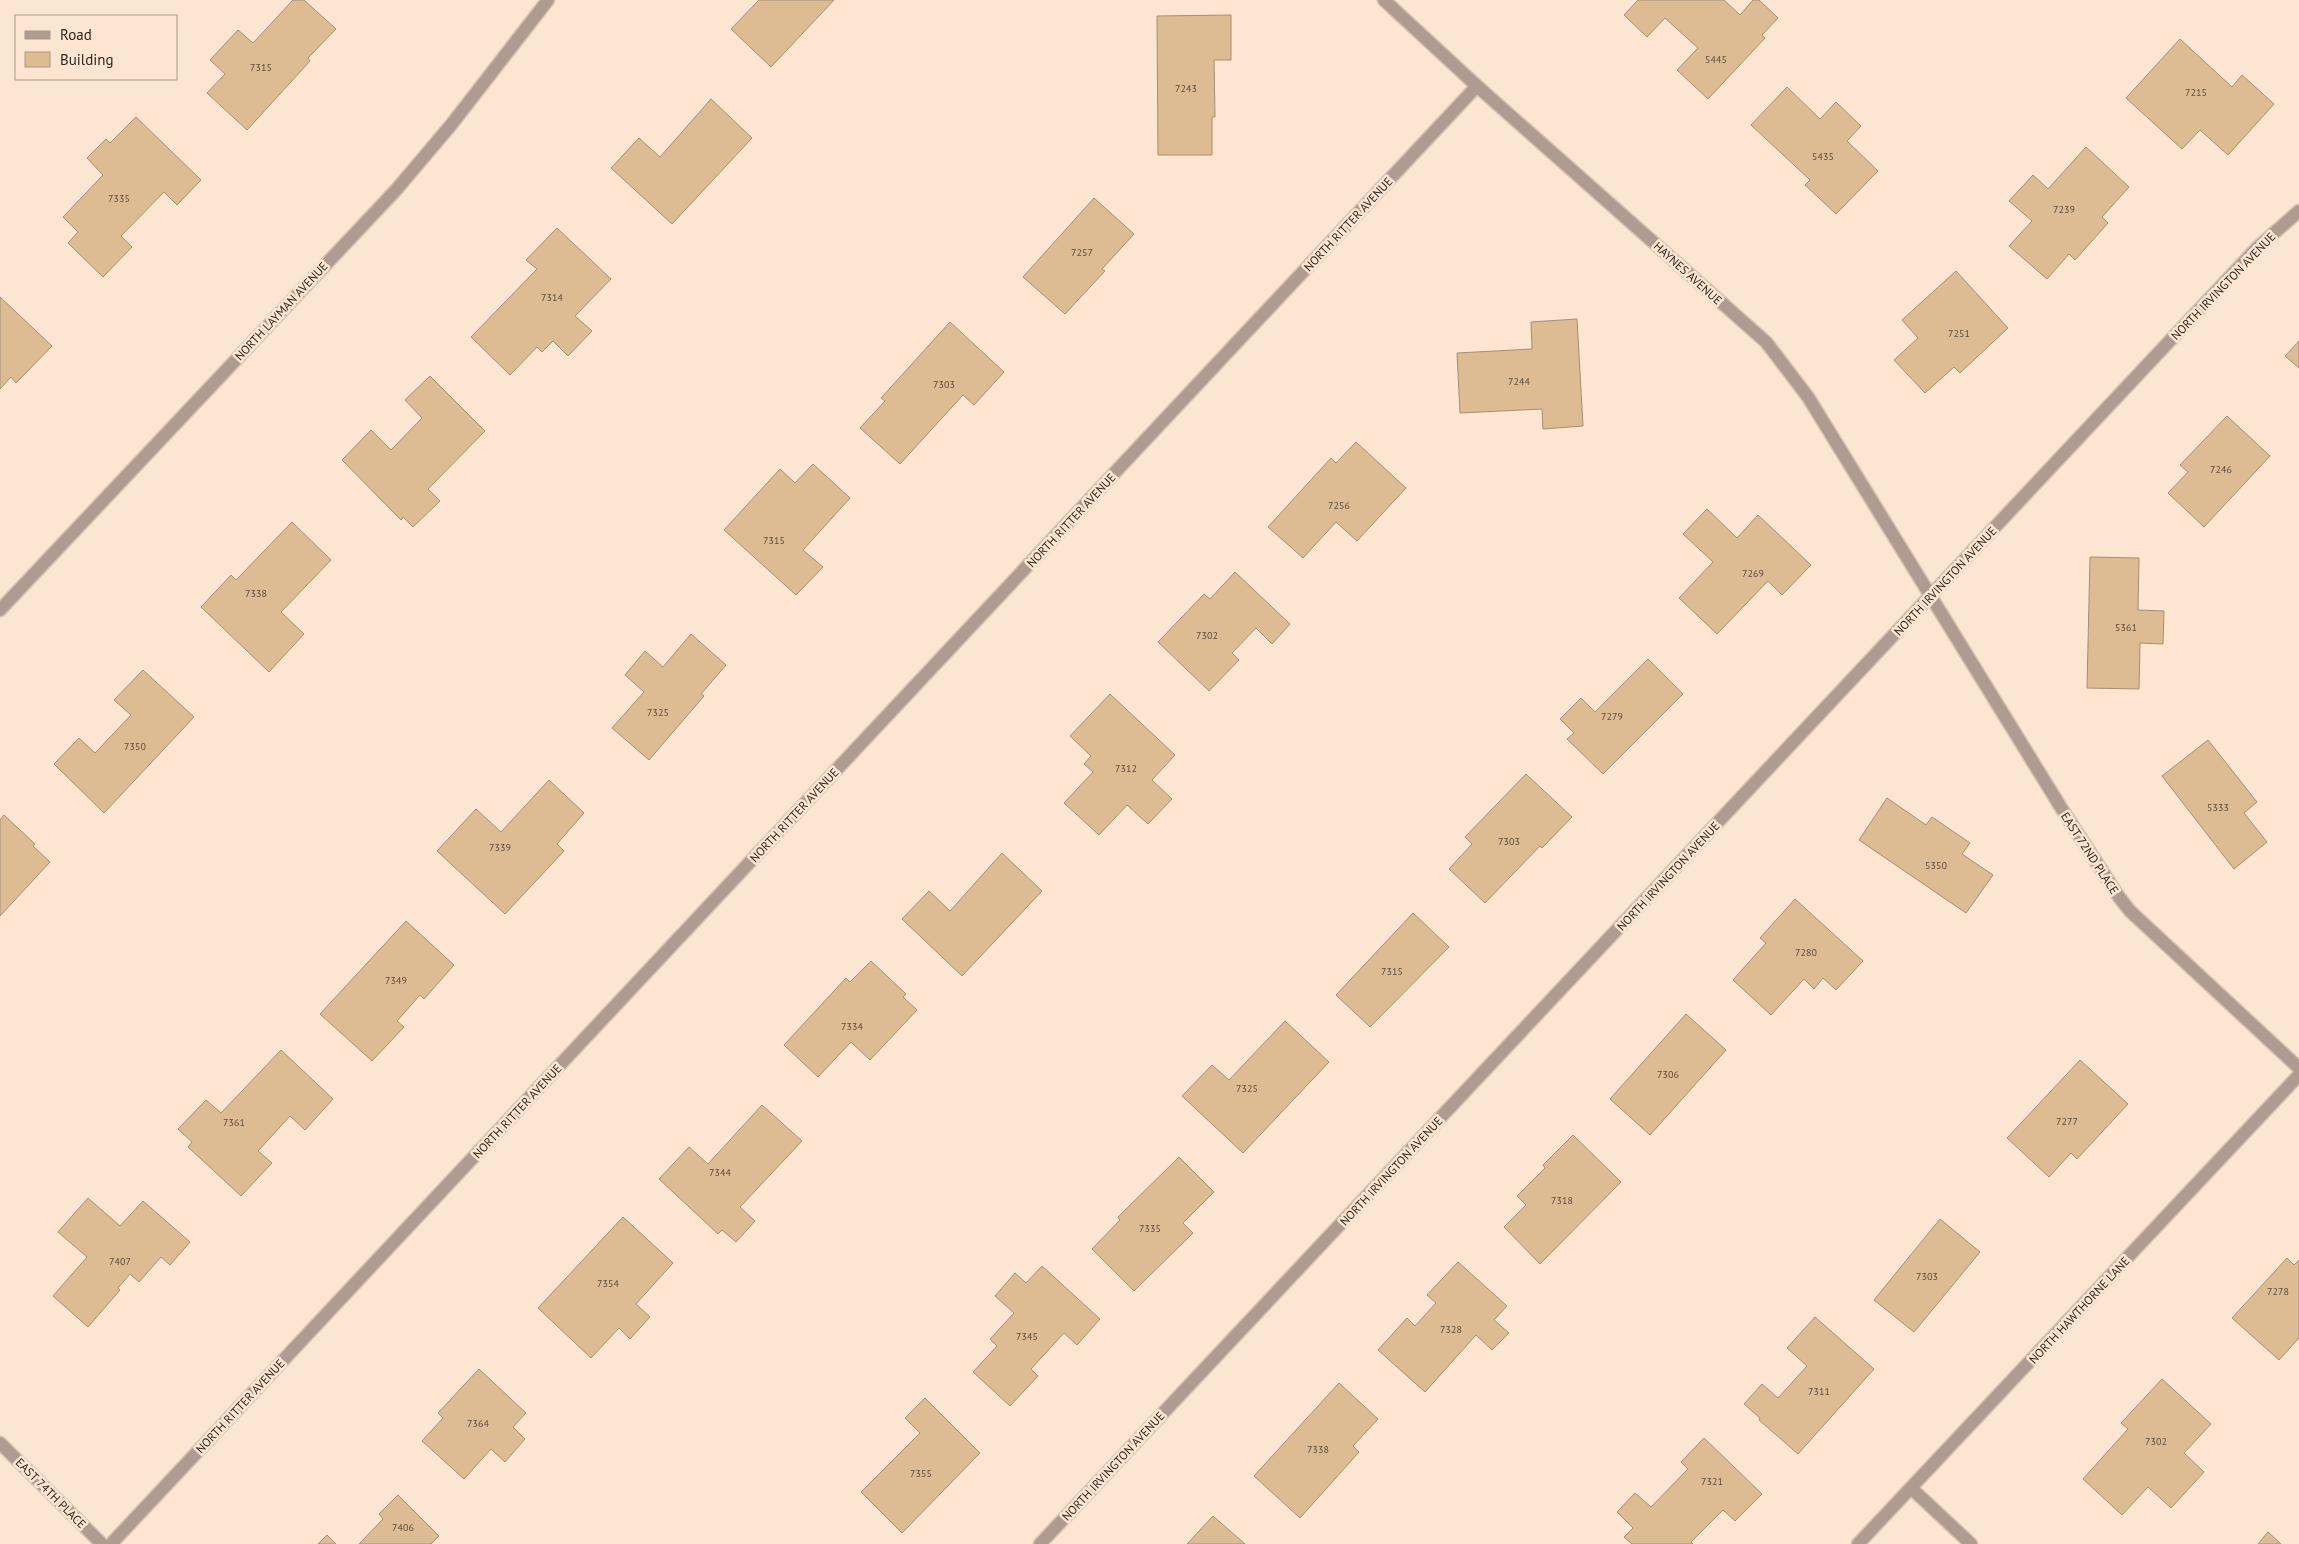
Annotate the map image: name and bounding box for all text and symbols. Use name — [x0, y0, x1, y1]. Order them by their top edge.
legend — [15, 15, 178, 80]
text: Road — [60, 25, 92, 44]
text: Building — [60, 50, 114, 69]
house number: 5445 — [1705, 53, 1727, 66]
house number: 7315 — [250, 61, 272, 74]
house number: 7243 — [1175, 82, 1197, 95]
house number: 7215 — [2185, 86, 2207, 99]
house number: 5435 — [1812, 150, 1834, 163]
street label: NORTH RITTER AVENUE — [1300, 174, 1396, 274]
house number: 7335 — [108, 192, 130, 205]
house number: 7239 — [2053, 203, 2075, 216]
street label: NORTH IRVINGTON AVENUE — [2168, 229, 2278, 343]
street label: HAYNES AVENUE — [1651, 238, 1725, 308]
house number: 7257 — [1071, 246, 1093, 259]
street label: NORTH LAYMAN AVENUE — [231, 259, 331, 363]
house number: 7314 — [541, 291, 563, 304]
house number: 7251 — [1948, 327, 1970, 340]
house number: 7244 — [1508, 375, 1530, 388]
house number: 7303 — [933, 378, 955, 391]
house number: 7246 — [2210, 463, 2232, 476]
street label: NORTH RITTER AVENUE — [1023, 470, 1119, 570]
house number: 7256 — [1328, 499, 1350, 512]
street label: NORTH IRVINGTON AVENUE — [1891, 523, 1999, 639]
house number: 7315 — [763, 534, 785, 547]
house number: 7269 — [1742, 567, 1764, 580]
house number: 7338 — [245, 587, 267, 600]
house number: 5361 — [2115, 621, 2137, 634]
house number: 7302 — [1196, 629, 1218, 642]
house number: 7325 — [647, 706, 669, 719]
house number: 7279 — [1601, 710, 1623, 723]
house number: 7350 — [124, 740, 146, 753]
house number: 7312 — [1115, 762, 1137, 775]
street label: NORTH RITTER AVENUE — [746, 765, 842, 865]
house number: 5333 — [2207, 801, 2229, 814]
street label: EAST 72ND PLACE — [2058, 809, 2122, 897]
street label: NORTH IRVINGTON AVENUE — [1614, 818, 1722, 934]
house number: 7303 — [1498, 835, 1520, 848]
house number: 7339 — [489, 841, 511, 854]
house number: 5350 — [1925, 859, 1947, 872]
house number: 7280 — [1795, 946, 1817, 959]
house number: 7315 — [1381, 965, 1403, 978]
house number: 7349 — [385, 974, 407, 987]
house number: 7334 — [841, 1020, 863, 1033]
street label: NORTH RITTER AVENUE — [469, 1061, 565, 1161]
house number: 7306 — [1657, 1068, 1679, 1081]
house number: 7325 — [1236, 1082, 1258, 1095]
street label: NORTH IRVINGTON AVENUE — [1337, 1113, 1445, 1229]
house number: 7277 — [2056, 1115, 2078, 1128]
house number: 7361 — [223, 1116, 245, 1129]
house number: 7344 — [709, 1166, 731, 1179]
house number: 7318 — [1551, 1194, 1573, 1207]
house number: 7335 — [1139, 1222, 1161, 1235]
street label: NORTH HAWTHORNE LANE — [2025, 1253, 2133, 1367]
house number: 7407 — [109, 1255, 131, 1268]
house number: 7303 — [1916, 1270, 1938, 1283]
house number: 7354 — [597, 1277, 619, 1290]
house number: 7278 — [2267, 1285, 2289, 1298]
house number: 7328 — [1440, 1323, 1462, 1336]
house number: 7345 — [1016, 1330, 1038, 1343]
street label: NORTH RITTER AVENUE — [192, 1356, 288, 1456]
house number: 7311 — [1808, 1385, 1830, 1398]
street label: NORTH IRVINGTON AVENUE — [1059, 1408, 1167, 1524]
house number: 7364 — [467, 1417, 489, 1430]
house number: 7302 — [2145, 1435, 2167, 1448]
house number: 7338 — [1307, 1443, 1329, 1456]
street label: EAST 74TH PLACE — [13, 1455, 89, 1531]
house number: 7355 — [910, 1467, 932, 1480]
house number: 7321 — [1701, 1475, 1723, 1488]
house number: 7406 — [392, 1521, 414, 1534]

